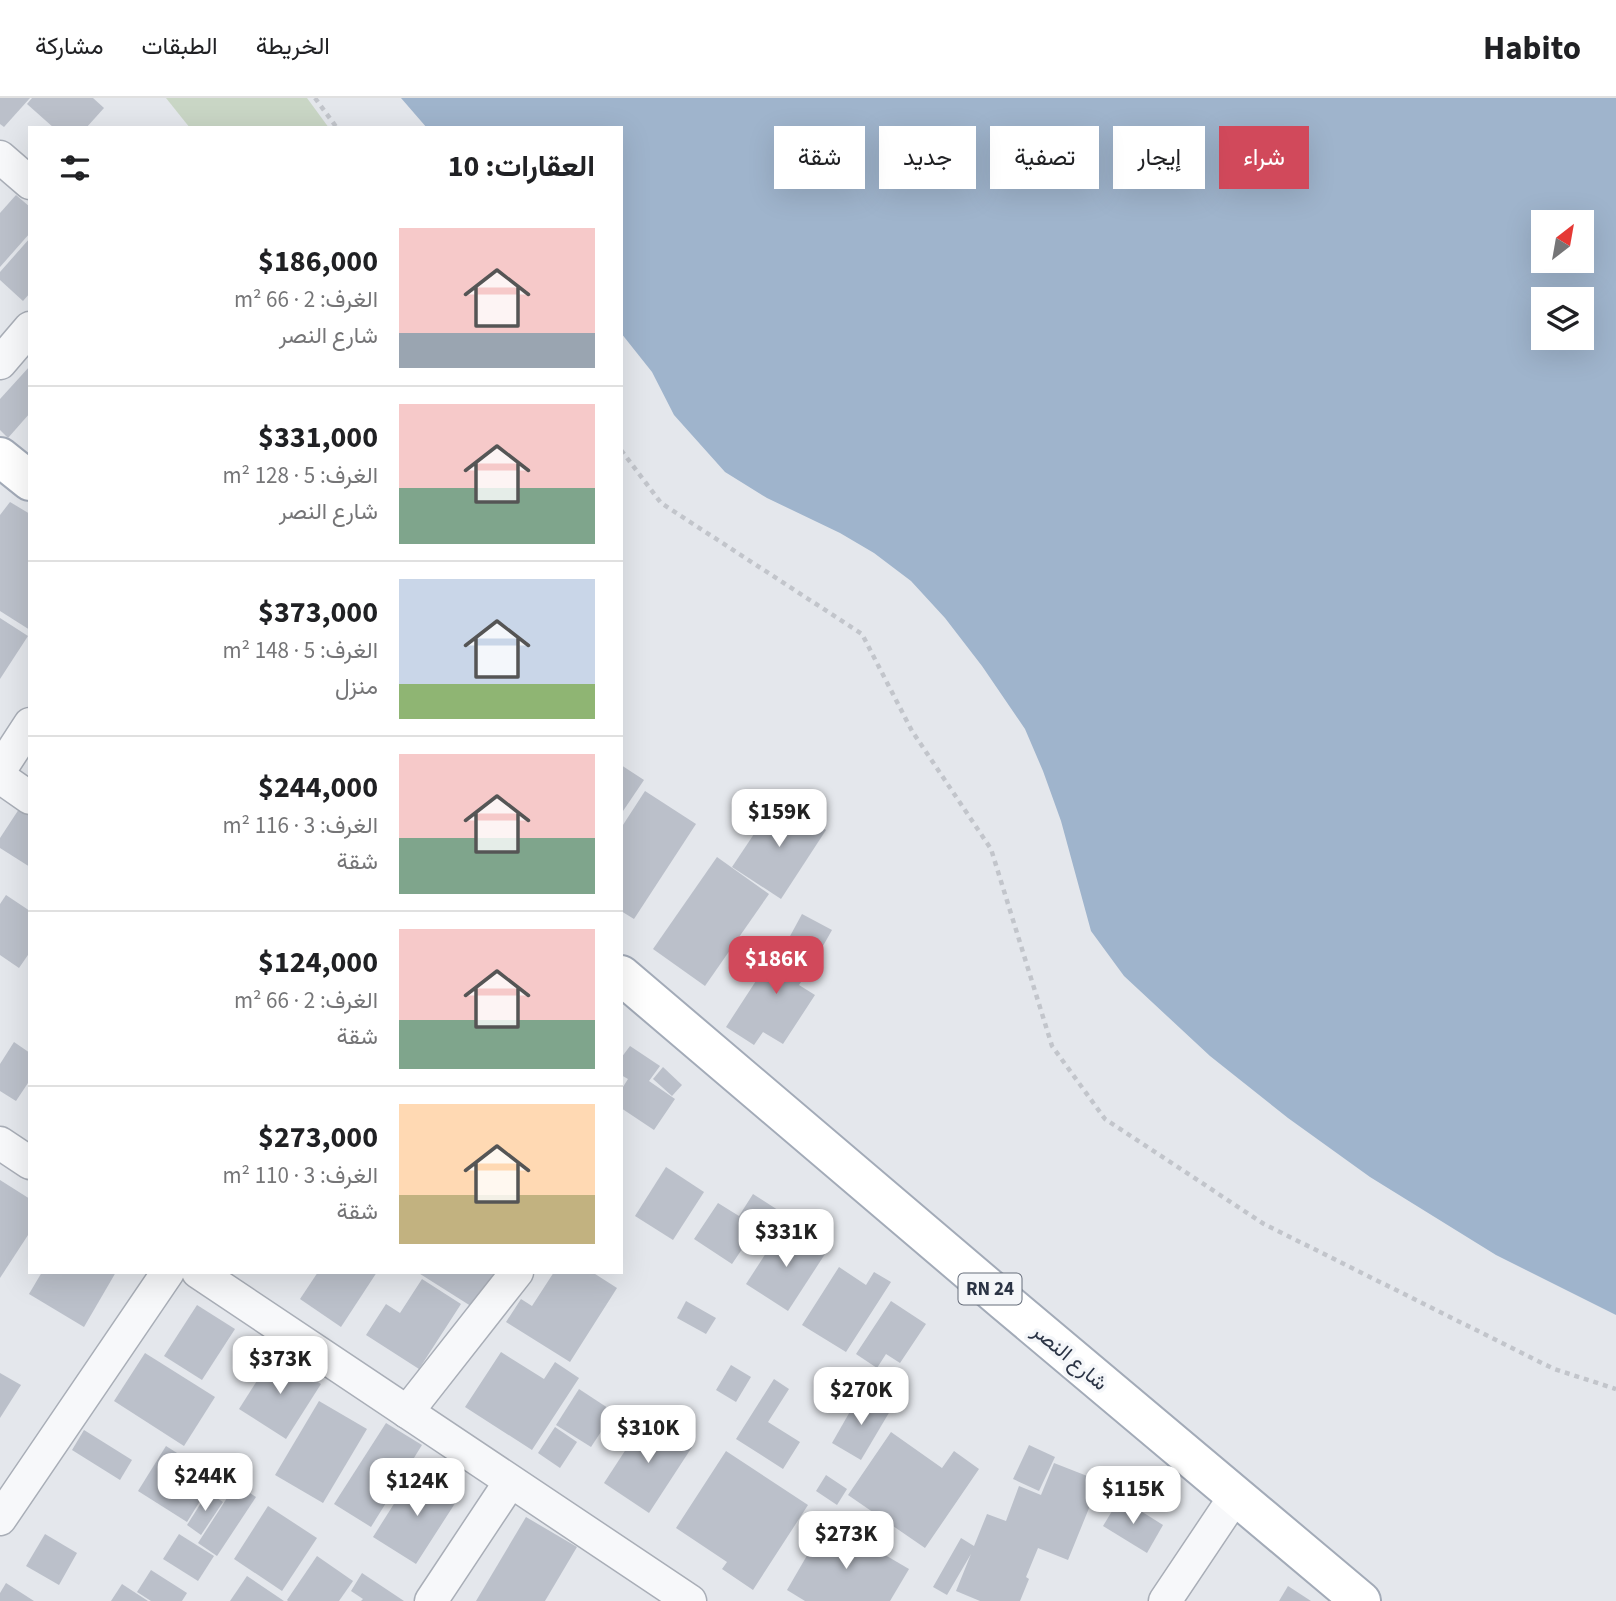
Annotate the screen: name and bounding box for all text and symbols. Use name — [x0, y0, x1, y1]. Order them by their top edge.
text: Habito — [1483, 25, 1581, 72]
text: مشاركة — [35, 29, 103, 64]
text: الطبقات — [141, 29, 218, 64]
text: الخريطة — [256, 29, 330, 64]
chip: شقة — [774, 126, 865, 189]
chip: جديد — [879, 126, 976, 189]
chip: تصفية — [990, 126, 1099, 189]
chip: إيجار — [1113, 126, 1205, 189]
chip: شراء — [1219, 126, 1309, 189]
text: العقارات: 10 — [448, 145, 595, 188]
icon: filters — [56, 149, 94, 187]
north arrow — [1531, 210, 1594, 273]
map controls — [1531, 210, 1594, 350]
text: $186,000 — [258, 240, 378, 283]
icon: home — [455, 256, 539, 340]
text: الغرف: 2 · 66 m² — [234, 283, 378, 316]
button: layers — [1531, 287, 1594, 350]
text: شارع النصر — [279, 319, 378, 352]
text: $331,000 — [258, 416, 378, 459]
icon: home — [455, 432, 539, 516]
text: الغرف: 5 · 128 m² — [223, 459, 378, 492]
text: شارع النصر — [279, 495, 378, 528]
text: $373,000 — [258, 591, 378, 634]
icon: home — [455, 607, 539, 691]
text: الغرف: 5 · 148 m² — [223, 634, 378, 667]
text: منزل — [335, 670, 378, 703]
text: $244,000 — [258, 766, 378, 809]
icon: home — [455, 782, 539, 866]
pin: $159K — [730, 790, 828, 849]
text: $159K — [748, 795, 810, 828]
text: الغرف: 3 · 116 m² — [223, 809, 378, 842]
text: شقة — [336, 845, 378, 878]
pin: $186K — [727, 936, 825, 996]
text: $124,000 — [258, 941, 378, 984]
text: $186K — [745, 942, 807, 975]
icon: home — [455, 957, 539, 1041]
text: الغرف: 2 · 66 m² — [234, 984, 378, 1017]
text: شقة — [336, 1020, 378, 1053]
text: $273,000 — [258, 1116, 378, 1159]
icon: home — [455, 1132, 539, 1216]
text: الغرف: 3 · 110 m² — [223, 1159, 378, 1192]
text: شقة — [336, 1195, 378, 1228]
pin: $331K — [737, 1210, 835, 1269]
text: $331K — [755, 1215, 817, 1248]
road number: RN 24 — [958, 1274, 1021, 1304]
street label: شارع النصر — [1025, 1316, 1114, 1398]
pin: $373K — [231, 1336, 329, 1396]
text: $373K — [249, 1342, 311, 1375]
pin: $270K — [812, 1368, 910, 1427]
text: $270K — [830, 1373, 892, 1406]
pin: $310K — [599, 1406, 697, 1465]
text: $310K — [617, 1411, 679, 1444]
pin: $244K — [156, 1454, 254, 1513]
pin: $124K — [368, 1458, 466, 1518]
text: $244K — [174, 1459, 236, 1492]
text: $124K — [386, 1464, 448, 1497]
pin: $115K — [1084, 1466, 1182, 1526]
text: $115K — [1102, 1472, 1164, 1505]
pin: $273K — [797, 1512, 895, 1571]
text: $273K — [815, 1517, 877, 1550]

